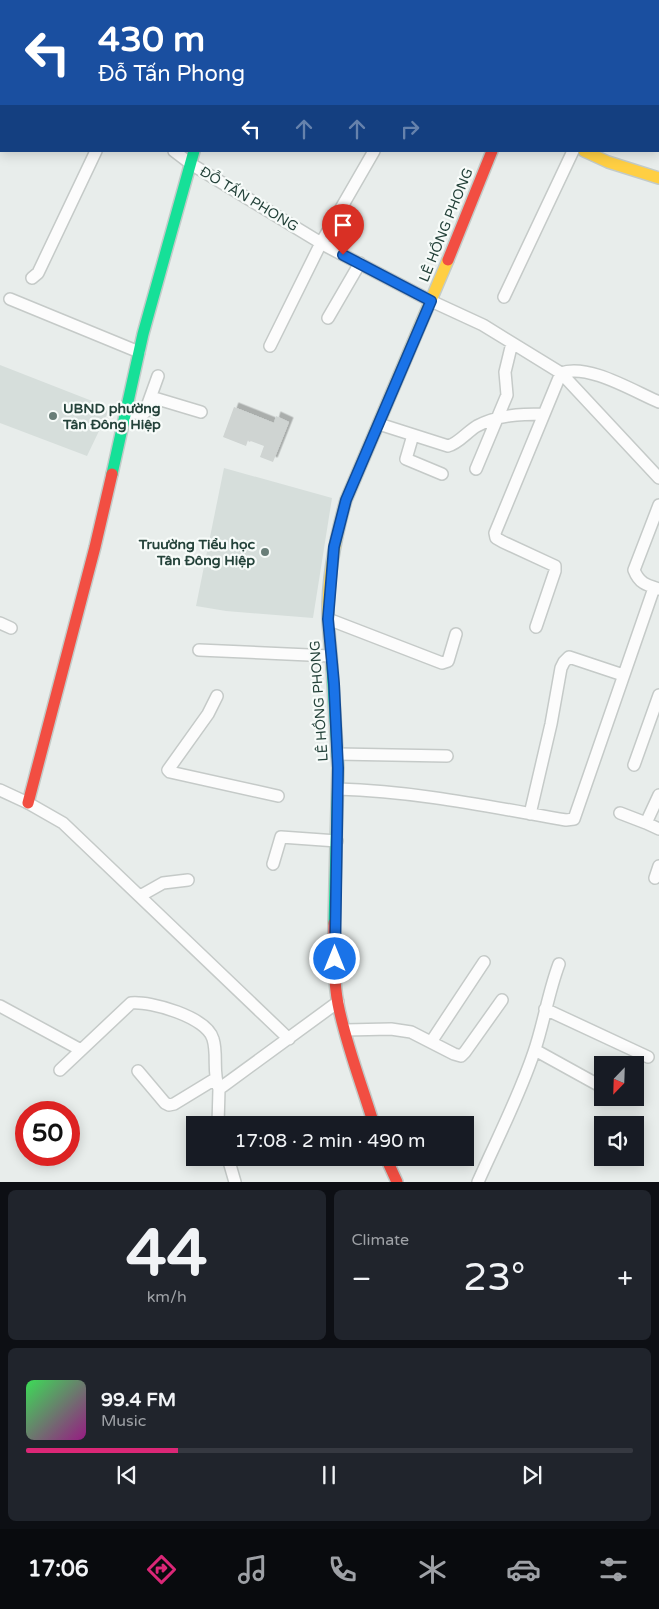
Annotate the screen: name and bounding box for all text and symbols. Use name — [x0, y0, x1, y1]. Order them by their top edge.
text: 430 m — [98, 19, 205, 61]
icon: left — [15, 20, 80, 85]
text: Đỗ Tấn Phong — [98, 61, 245, 87]
icon: left — [237, 115, 265, 143]
icon: ahead — [290, 115, 318, 143]
icon: ahead — [343, 115, 371, 143]
icon: right — [396, 115, 424, 143]
street label: ĐỖ TẤN PHONG — [197, 162, 302, 235]
street label: LÊ HỒNG PHONG — [415, 166, 477, 284]
pin — [322, 204, 364, 255]
icon: arrive — [329, 211, 357, 239]
place label: UBND phường Tân Đông Hiệp — [62, 400, 161, 433]
marker: UBND phường Tân Đông Hiệp — [47, 410, 59, 422]
place label: Truường Tiểu học Tân Đông Hiệp — [138, 536, 256, 569]
marker: Truường Tiểu học Tân Đông Hiệp — [259, 546, 271, 558]
street label: LÊ HỒNG PHONG — [306, 640, 332, 762]
position arrow — [308, 932, 360, 984]
north arrow — [594, 1056, 644, 1106]
map controls — [594, 1056, 644, 1166]
speed limit sign: 50 — [15, 1101, 80, 1166]
button: sound — [594, 1116, 644, 1166]
text: 17:08 · 2 min · 490 m — [234, 1130, 426, 1152]
text: 44 — [126, 1215, 208, 1294]
text: Climate — [352, 1230, 409, 1250]
text: 23° — [463, 1255, 525, 1301]
text: − — [352, 1262, 371, 1296]
text: + — [617, 1262, 633, 1296]
text: km/h — [147, 1287, 187, 1307]
text: 99.4 FM — [101, 1389, 176, 1411]
text: Music — [101, 1411, 146, 1431]
icon: previous — [113, 1461, 141, 1489]
icon: pause — [315, 1461, 343, 1489]
icon: next — [518, 1461, 546, 1489]
icon: directions — [144, 1552, 179, 1587]
icon: music — [235, 1552, 270, 1587]
icon: phone — [325, 1552, 360, 1587]
icon: climate — [415, 1552, 450, 1587]
icon: car — [506, 1552, 541, 1587]
icon: filters — [596, 1552, 631, 1587]
text: 17:06 — [28, 1556, 89, 1582]

